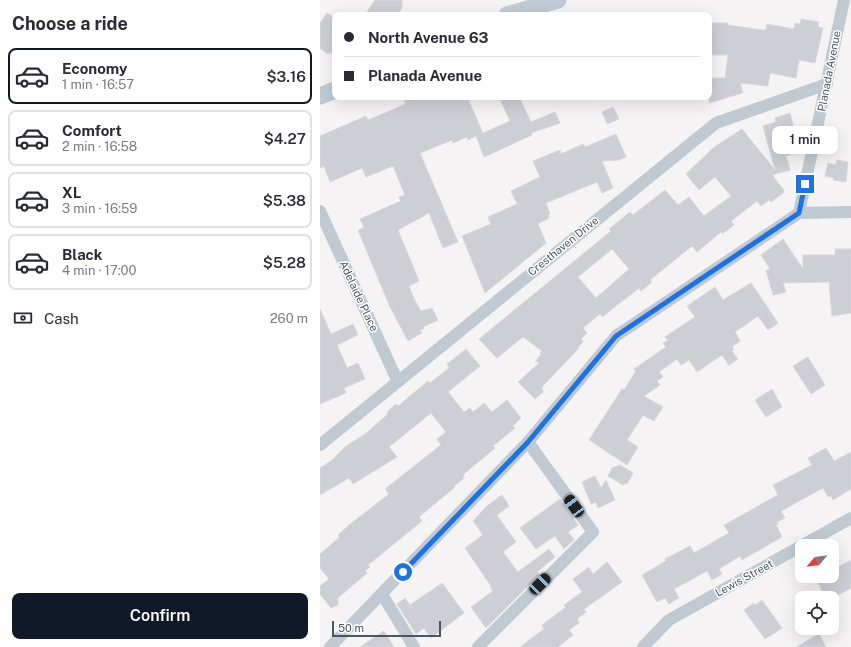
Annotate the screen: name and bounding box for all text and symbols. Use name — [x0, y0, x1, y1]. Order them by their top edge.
text: Choose a ride — [12, 13, 128, 34]
text: North Avenue 63 — [368, 29, 489, 46]
street label: Planada Avenue — [815, 30, 843, 112]
icon: car — [14, 58, 50, 94]
text: Economy — [62, 60, 127, 77]
text: Planada Avenue — [368, 67, 482, 84]
text: $3.16 — [267, 68, 306, 85]
text: 1 min · 16:57 — [62, 77, 134, 92]
icon: car — [14, 120, 50, 156]
text: Comfort — [62, 122, 122, 139]
callout: 1 min — [772, 126, 838, 154]
text: $4.27 — [264, 130, 306, 147]
text: 1 min — [790, 132, 820, 147]
text: 2 min · 16:58 — [62, 139, 137, 154]
route end — [796, 175, 814, 193]
icon: car — [14, 182, 50, 218]
text: XL — [62, 184, 81, 201]
text: $5.38 — [263, 192, 306, 209]
text: 3 min · 16:59 — [62, 201, 137, 216]
street label: Cresthaven Drive — [525, 214, 601, 278]
icon: car — [14, 244, 50, 280]
text: Black — [62, 246, 102, 263]
text: $5.28 — [263, 254, 306, 271]
street label: Adelaide Place — [337, 259, 381, 333]
text: 4 min · 17:00 — [62, 263, 136, 278]
icon: cash — [12, 307, 34, 329]
text: Cash — [44, 310, 79, 327]
text: 260 m — [270, 311, 308, 326]
car — [562, 493, 586, 519]
north arrow — [795, 539, 839, 583]
map controls — [795, 539, 839, 635]
street label: Lewis Street — [713, 557, 775, 599]
route start — [394, 563, 412, 581]
car — [527, 571, 553, 597]
button: locate — [795, 591, 839, 635]
button: Confirm — [12, 593, 308, 639]
scale bar — [332, 619, 441, 638]
text: 50 m — [338, 622, 364, 634]

